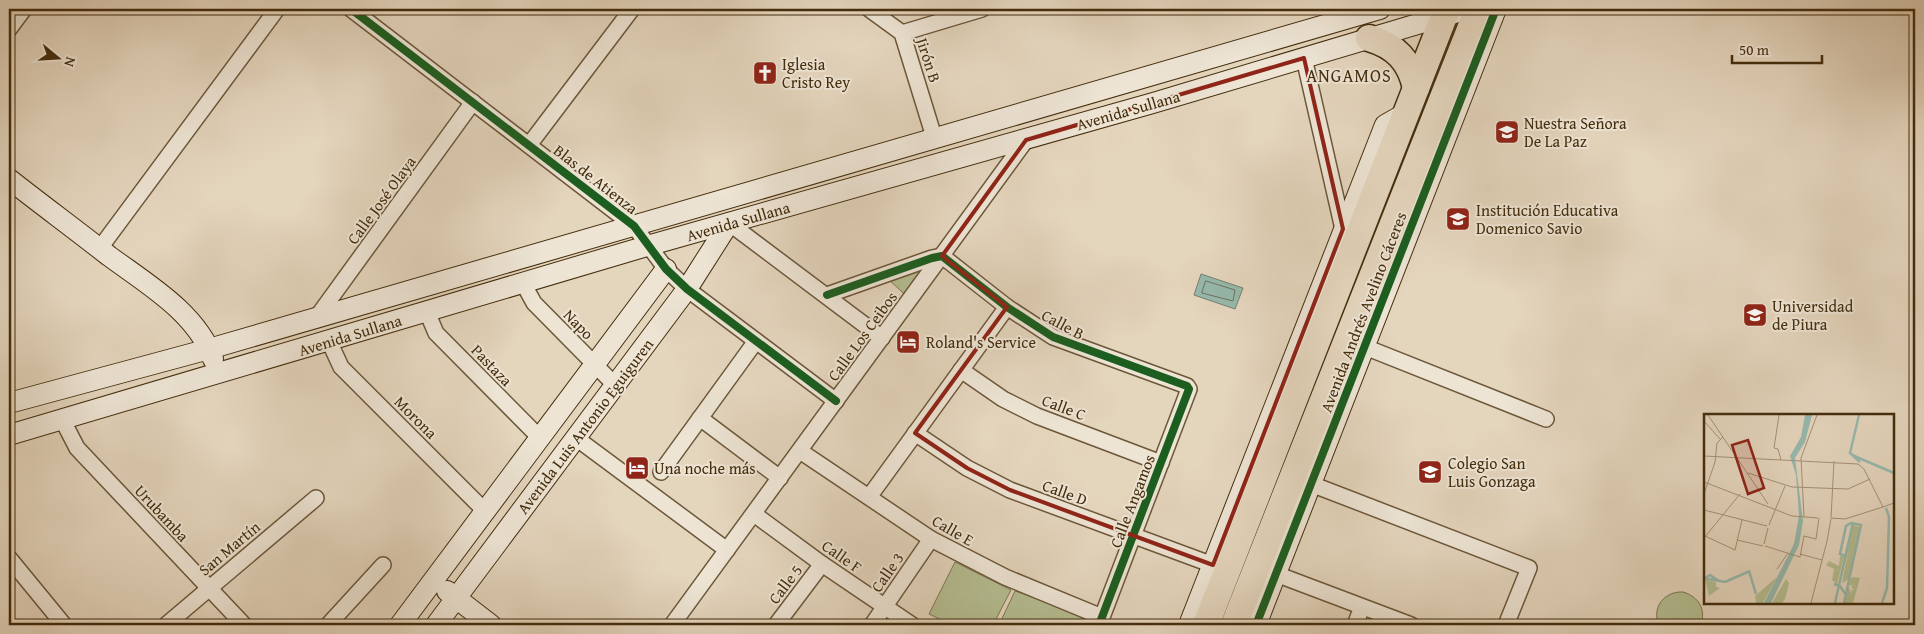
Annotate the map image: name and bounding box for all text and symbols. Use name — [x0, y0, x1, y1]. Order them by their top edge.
north arrow — [32, 32, 82, 82]
scale bar — [1732, 32, 1822, 64]
street label: Jirón B — [910, 33, 948, 86]
text: 50 m — [1739, 39, 1770, 60]
place label: Iglesia Cristo Rey — [782, 52, 850, 94]
text: N — [59, 54, 81, 70]
church icon: Iglesia Cristo Rey — [752, 60, 778, 86]
district label: ANGAMOS — [1306, 62, 1392, 89]
street label: Avenida Sullana — [1073, 84, 1183, 136]
place label: Nuestra Señora De La Paz — [1524, 111, 1627, 153]
school or university icon: Nuestra Señora De La Paz — [1494, 119, 1520, 145]
street label: Blas de Atienza — [549, 138, 644, 220]
street label: Calle José Olaya — [341, 151, 422, 249]
street label: Avenida Sullana — [683, 195, 793, 247]
place label: Institución Educativa Domenico Savio — [1476, 198, 1619, 240]
school or university icon: Institución Educativa Domenico Savio — [1445, 206, 1471, 232]
street label: Avenida Andrés Avelino Cáceres — [1314, 208, 1412, 416]
street label: Calle Los Ceibos — [821, 286, 903, 386]
place label: Universidad de Piura — [1772, 294, 1854, 336]
school or university icon: Universidad de Piura — [1742, 302, 1768, 328]
street label: Napo — [558, 303, 600, 345]
street label: Calle B — [1037, 303, 1089, 345]
street label: Avenida Sullana — [295, 308, 405, 362]
hotel icon: Roland's Service — [895, 329, 921, 355]
place label: Roland's Service — [926, 330, 1036, 354]
street label: Avenida Luis Antonio Eguiguren — [511, 333, 659, 519]
street label: Pastaza — [466, 339, 518, 392]
street label: Calle C — [1039, 388, 1090, 426]
street label: Morona — [389, 390, 443, 444]
inset map — [1704, 414, 1894, 604]
street label: Calle Angamos — [1103, 451, 1161, 551]
place label: Colegio San Luis Gonzaga — [1448, 451, 1536, 493]
hotel icon: Una noche más — [624, 455, 650, 481]
place label: Una noche más — [654, 456, 756, 480]
school or university icon: Colegio San Luis Gonzaga — [1417, 459, 1443, 485]
street label: Calle D — [1039, 473, 1091, 511]
street label: Urubamba — [129, 479, 195, 547]
street label: Calle E — [928, 509, 978, 551]
street label: San Martín — [193, 515, 265, 581]
street label: Calle F — [817, 534, 867, 579]
street label: Calle 3 — [865, 547, 909, 597]
street label: Calle 5 — [762, 559, 808, 609]

